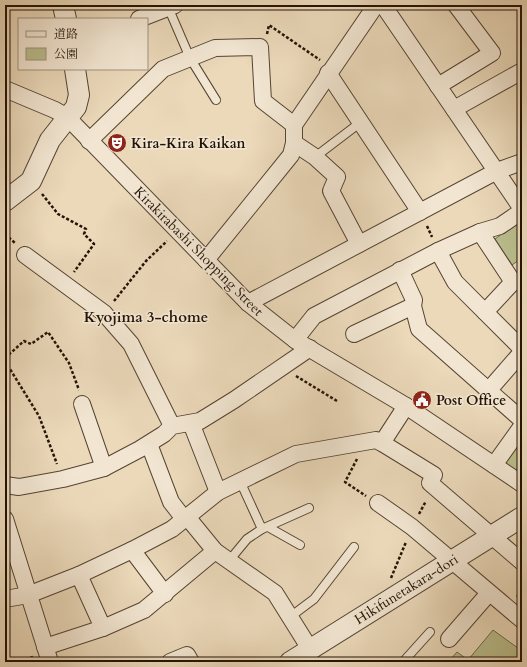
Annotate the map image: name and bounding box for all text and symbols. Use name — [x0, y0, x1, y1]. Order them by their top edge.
legend — [18, 18, 148, 70]
text: 道路 — [54, 26, 78, 42]
text: 公園 — [54, 46, 78, 62]
theatre icon: Kira-Kira Kaikan — [106, 132, 128, 154]
place label: Kira-Kira Kaikan — [131, 134, 246, 153]
street label: Kirakirabashi Shopping Street — [130, 182, 268, 321]
district label: Kyojima 3-chome — [84, 307, 208, 327]
public building icon: Post Office — [411, 389, 433, 411]
place label: Post Office — [436, 391, 506, 410]
street label: Hikifunetakara-dori — [351, 550, 462, 629]

